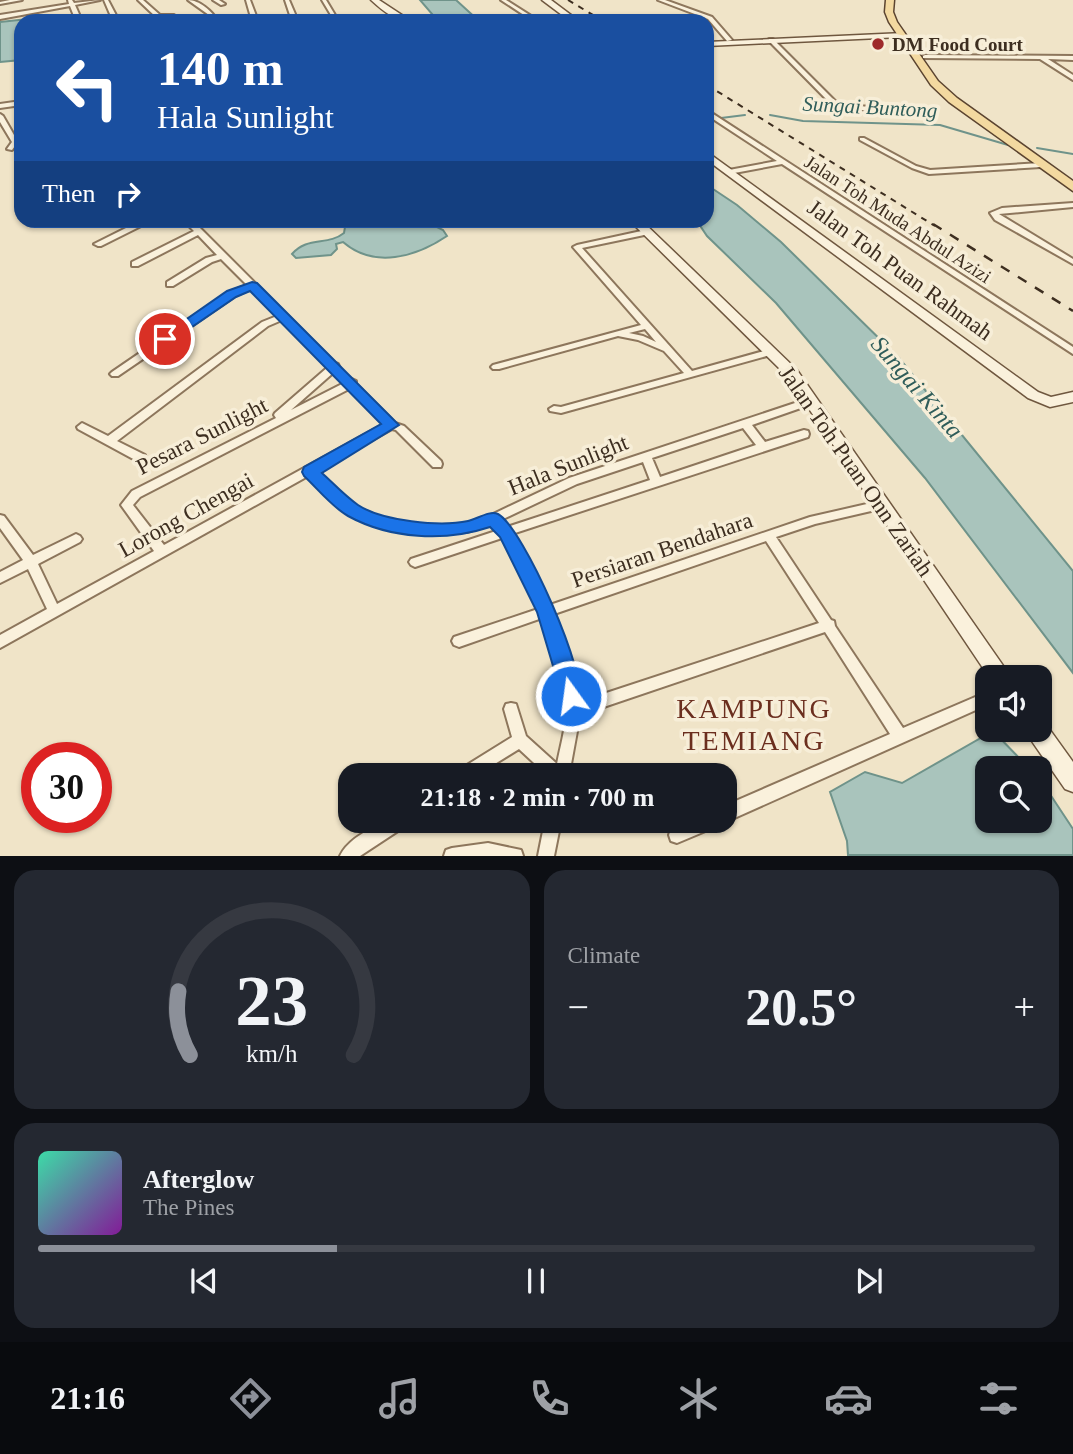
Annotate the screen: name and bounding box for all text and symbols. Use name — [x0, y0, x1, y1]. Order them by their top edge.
place label: DM Food Court — [892, 34, 1024, 55]
marker: DM Food Court — [870, 36, 886, 52]
text: 140 m — [157, 41, 284, 96]
icon: left — [42, 42, 133, 133]
water label: Sungai Buntong — [802, 91, 938, 123]
text: Hala Sunlight — [157, 99, 334, 135]
street label: Jalan Toh Muda Abdul Azizi — [801, 151, 995, 287]
icon: right — [109, 175, 147, 213]
text: Then — [42, 179, 95, 208]
street label: Jalan Toh Puan Rahmah — [803, 195, 998, 346]
pin — [135, 309, 195, 369]
icon: arrive — [146, 320, 184, 358]
water label: Sungai Kinta — [866, 331, 968, 443]
street label: Jalan Toh Puan Onn Zariah — [774, 361, 938, 581]
street label: Pesara Sunlight — [132, 392, 272, 480]
street label: Hala Sunlight — [504, 429, 632, 500]
street label: Lorong Chengai — [114, 468, 258, 562]
street label: Persiaran Bendahara — [568, 507, 756, 593]
position arrow — [534, 659, 608, 733]
map controls — [975, 665, 1052, 833]
button: sound — [975, 665, 1052, 742]
district label: KAMPUNG TEMIANG — [676, 693, 832, 756]
speed limit sign: 30 — [21, 742, 112, 833]
button: search — [975, 756, 1052, 833]
text: 21:18 · 2 min · 700 m — [421, 783, 655, 812]
text: Climate — [568, 943, 640, 968]
text: 23 — [235, 961, 308, 1042]
text: 20.5° — [745, 979, 857, 1036]
text: − — [568, 986, 589, 1028]
text: + — [1014, 986, 1035, 1028]
text: km/h — [246, 1040, 298, 1067]
text: Afterglow — [143, 1165, 254, 1194]
text: The Pines — [143, 1195, 234, 1220]
icon: previous — [185, 1262, 223, 1300]
icon: pause — [517, 1262, 555, 1300]
icon: next — [850, 1262, 888, 1300]
icon: directions — [226, 1374, 275, 1423]
icon: music — [375, 1374, 424, 1423]
icon: phone — [525, 1374, 574, 1423]
icon: climate — [674, 1374, 723, 1423]
icon: car — [824, 1374, 873, 1423]
icon: filters — [974, 1374, 1023, 1423]
text: 21:16 — [50, 1380, 125, 1416]

